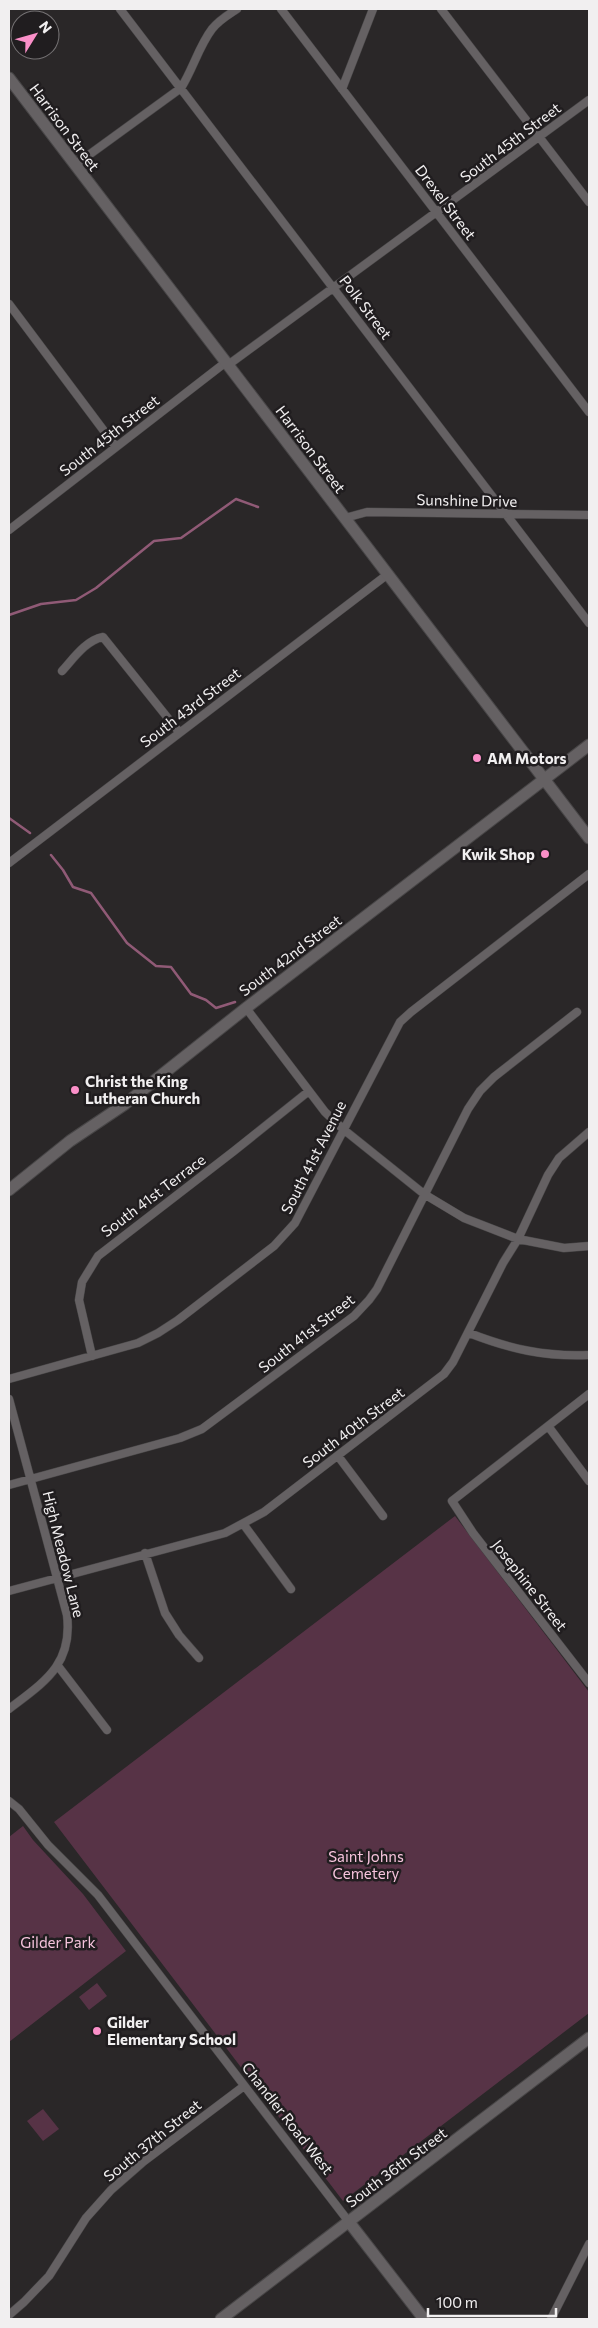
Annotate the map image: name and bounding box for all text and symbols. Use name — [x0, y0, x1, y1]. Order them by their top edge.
north arrow — [10, 10, 60, 60]
text: N — [36, 18, 56, 36]
street label: Harrison Street — [26, 80, 104, 174]
street label: South 45th Street — [456, 98, 564, 186]
street label: Drexel Street — [412, 161, 480, 243]
street label: Polk Street — [336, 272, 396, 342]
street label: South 45th Street — [56, 391, 162, 479]
street label: Harrison Street — [272, 402, 350, 496]
street label: Sunshine Drive — [417, 490, 518, 510]
street label: South 43rd Street — [136, 663, 244, 751]
place label: AM Motors — [487, 749, 567, 767]
marker: AM Motors — [471, 752, 483, 764]
place label: Kwik Shop — [462, 845, 535, 863]
marker: Kwik Shop — [539, 848, 551, 860]
street label: South 42nd Street — [235, 911, 345, 999]
place label: Christ the King Lutheran Church — [85, 1072, 200, 1107]
marker: Christ the King Lutheran Church — [69, 1084, 81, 1096]
street label: South 41st Avenue — [277, 1097, 349, 1217]
street label: South 41st Terrace — [97, 1150, 209, 1240]
street label: South 41st Street — [254, 1290, 358, 1376]
street label: South 40th Street — [299, 1383, 407, 1471]
street label: High Meadow Lane — [40, 1489, 88, 1619]
street label: Josephine Street — [489, 1536, 571, 1634]
park label: Saint Johns Cemetery — [328, 1847, 404, 1882]
park label: Gilder Park — [20, 1933, 96, 1951]
place label: Gilder Elementary School — [107, 2013, 236, 2048]
marker: Gilder Elementary School — [91, 2025, 103, 2037]
street label: Chandler Road West — [239, 2058, 337, 2178]
street label: South 37th Street — [100, 2095, 204, 2185]
street label: South 36th Street — [342, 2123, 450, 2211]
scale bar — [428, 2286, 556, 2318]
text: 100 m — [436, 2293, 478, 2311]

